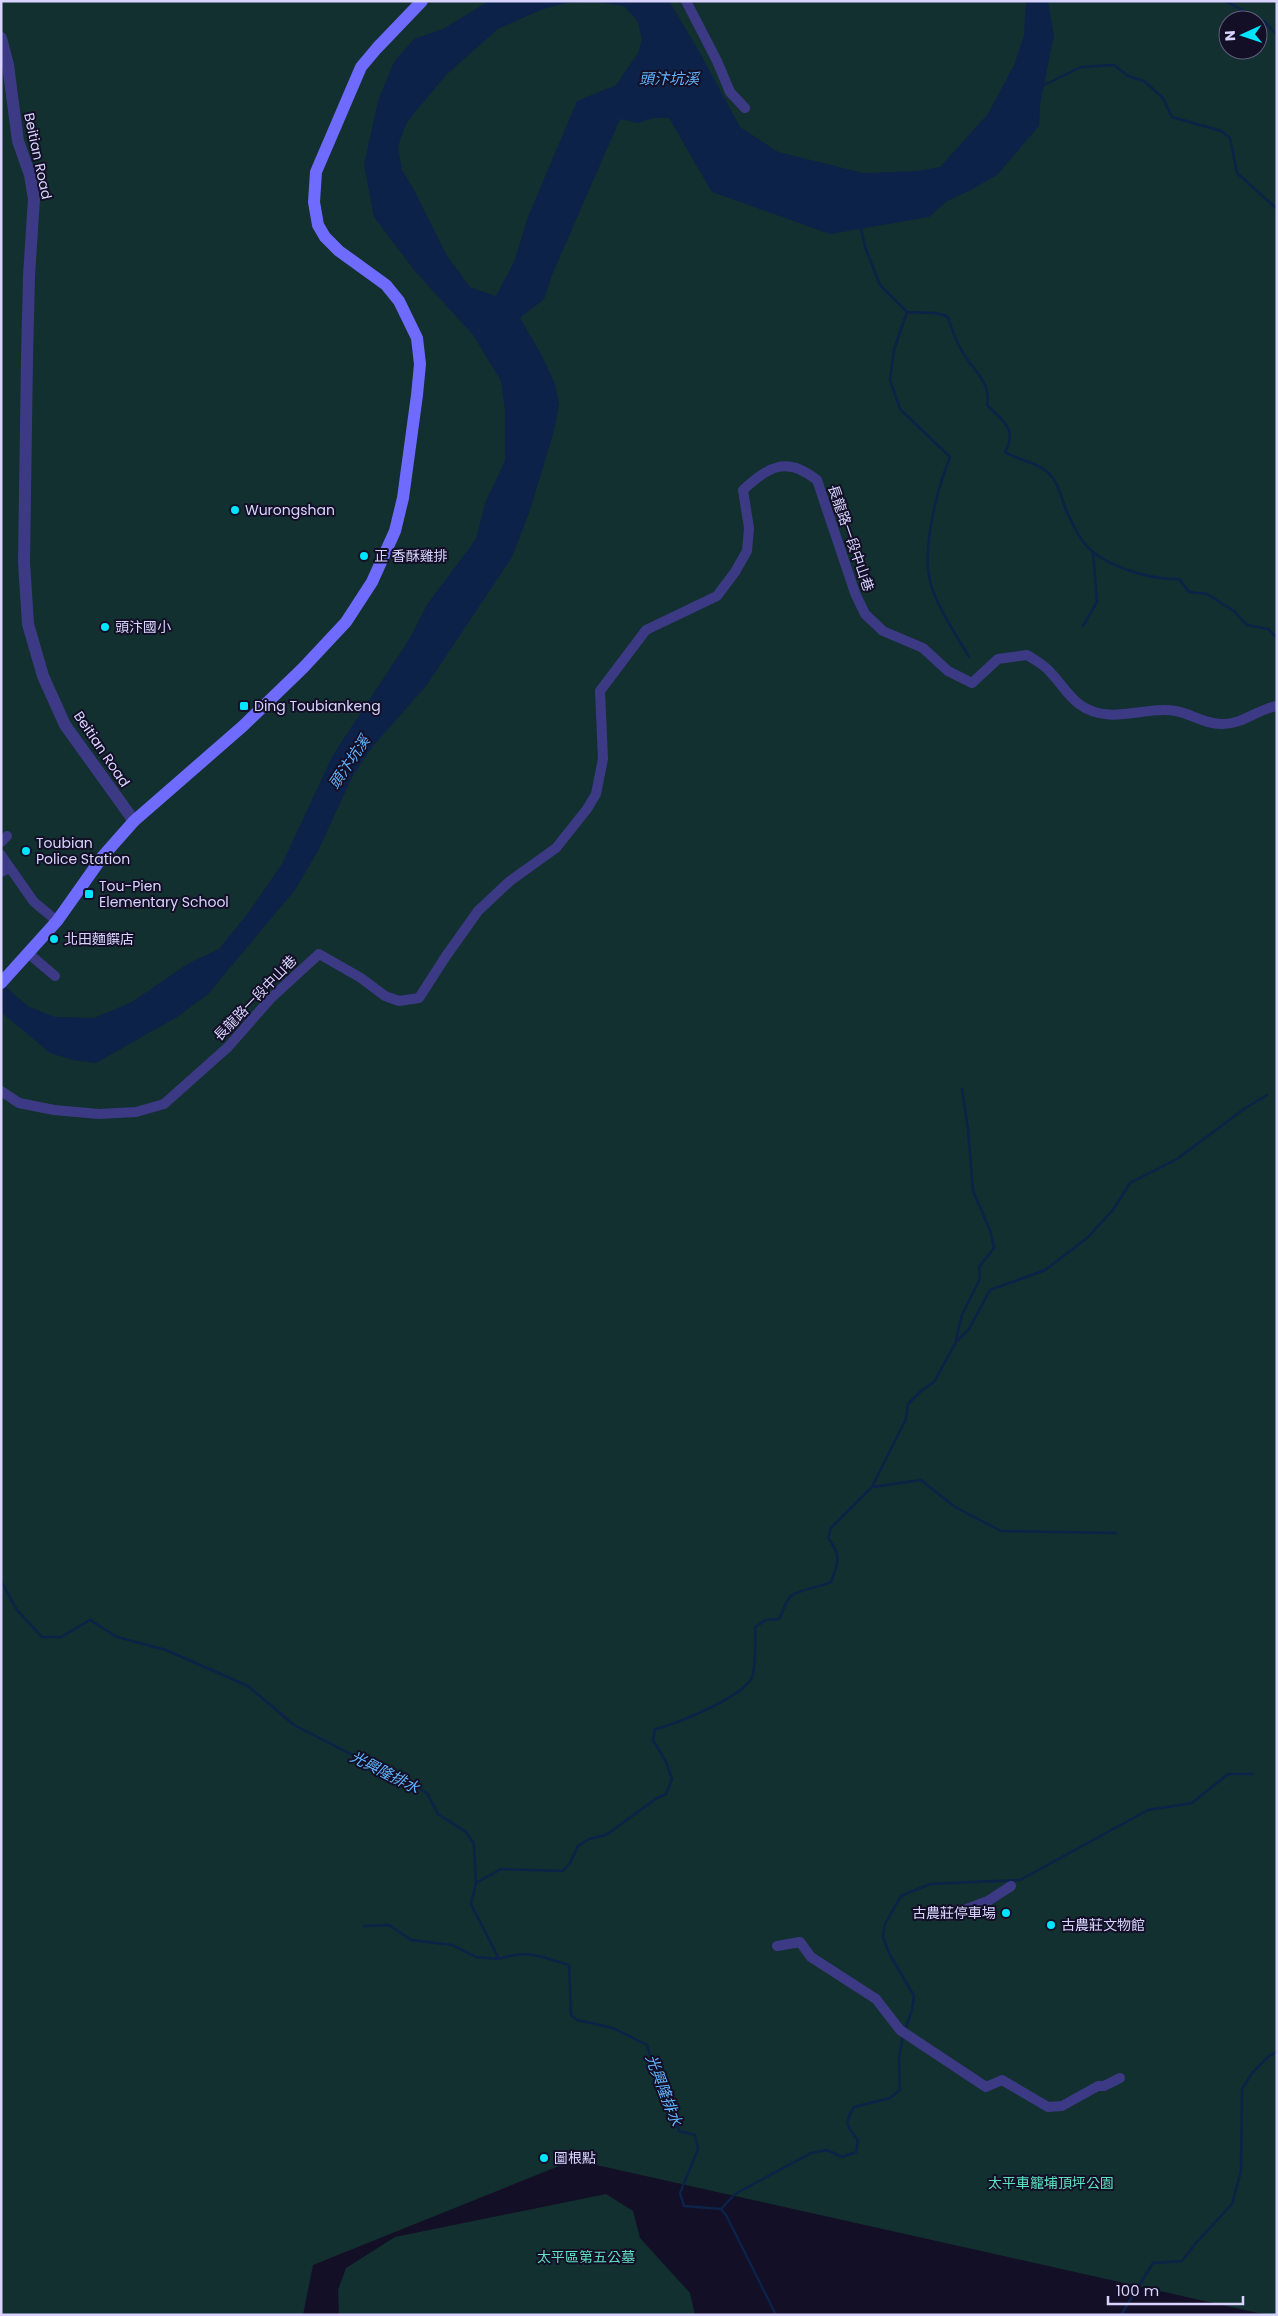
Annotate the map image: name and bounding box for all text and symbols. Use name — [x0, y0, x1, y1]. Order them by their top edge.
north arrow — [1218, 10, 1268, 60]
text: N — [1220, 30, 1240, 41]
water label: 頭汴坑溪 — [639, 68, 701, 89]
street label: Beitian Road — [19, 111, 57, 201]
street label: 長龍路一段中山巷 — [823, 482, 879, 594]
place label: Wurongshan — [245, 500, 335, 520]
marker: Wurongshan — [229, 504, 241, 516]
place label: 正 香酥雞排 — [374, 546, 448, 566]
marker: 正 香酥雞排 — [358, 550, 370, 562]
place label: 頭汴國小 — [115, 617, 171, 637]
marker: 頭汴國小 — [99, 621, 111, 633]
place label: Ding Toubiankeng — [254, 696, 381, 716]
marker: Ding Toubiankeng — [238, 700, 250, 712]
street label: Beitian Road — [69, 707, 135, 791]
water label: 頭汴坑溪 — [324, 730, 376, 793]
place label: Toubian Police Station — [36, 833, 130, 869]
marker: Toubian Police Station — [20, 845, 32, 857]
place label: Tou-Pien Elementary School — [99, 876, 229, 912]
marker: Tou-Pien Elementary School — [83, 888, 95, 900]
place label: 北田麵饌店 — [64, 929, 134, 949]
marker: 北田麵饌店 — [48, 933, 60, 945]
street label: 長龍路一段中山巷 — [209, 951, 301, 1045]
water label: 光興隆排水 — [347, 1746, 424, 1799]
place label: 古農莊停車場 — [912, 1903, 996, 1923]
marker: 古農莊停車場 — [1000, 1907, 1012, 1919]
place label: 古農莊文物館 — [1061, 1915, 1145, 1935]
marker: 古農莊文物館 — [1045, 1919, 1057, 1931]
water label: 光興隆排水 — [641, 2051, 688, 2130]
place label: 圖根點 — [554, 2148, 596, 2168]
marker: 圖根點 — [538, 2152, 550, 2164]
park label: 太平車籠埔頂坪公園 — [988, 2173, 1114, 2193]
park label: 太平區第五公墓 — [537, 2247, 635, 2267]
scale bar — [1108, 2274, 1243, 2306]
text: 100 m — [1116, 2280, 1159, 2301]

